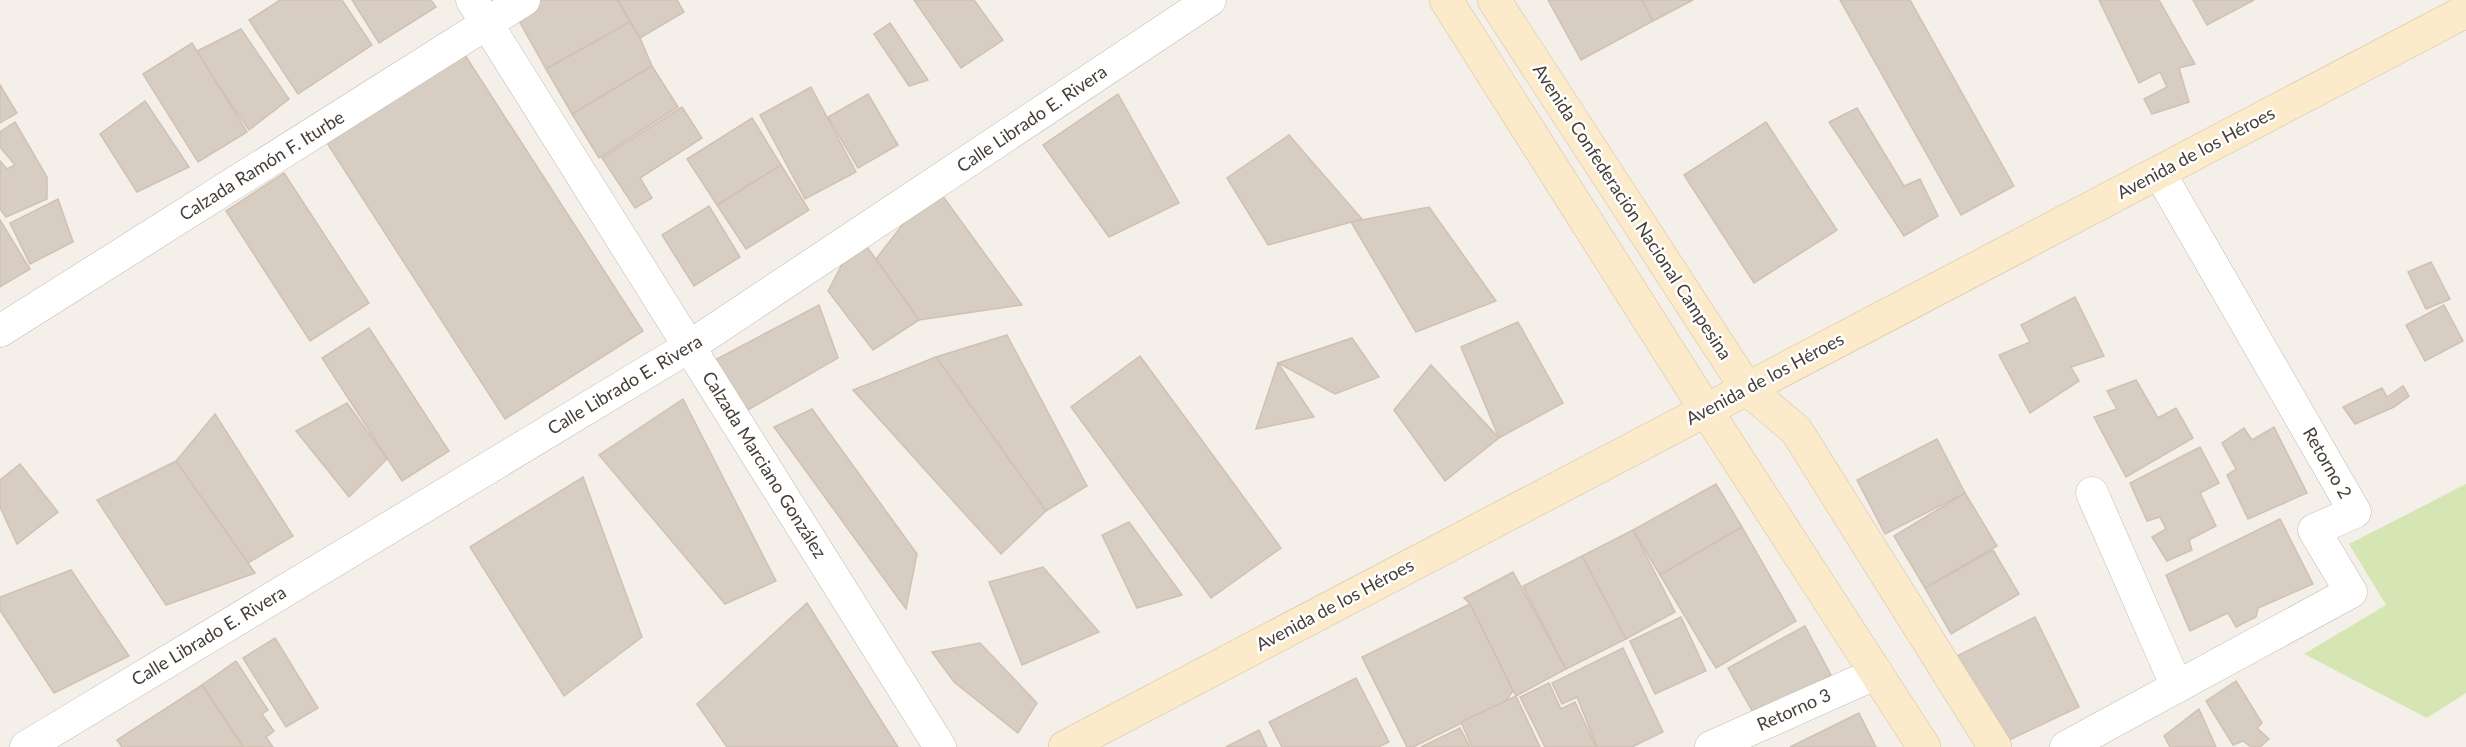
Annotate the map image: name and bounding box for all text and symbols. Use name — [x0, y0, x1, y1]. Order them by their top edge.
street label: Calle Librado E. Rivera — [952, 60, 1111, 177]
street label: Avenida Confederación Nacional Campesina — [1529, 60, 1737, 363]
street label: Avenida de los Héroes — [2113, 101, 2278, 203]
street label: Calzada Ramón F. Iturbe — [175, 105, 348, 225]
street label: Avenida de los Héroes — [1682, 327, 1847, 429]
street label: Calle Librado E. Rivera — [543, 329, 706, 439]
street label: Calzada Marciano González — [698, 367, 832, 562]
street label: Retorno 2 — [2299, 423, 2357, 502]
street label: Avenida de los Héroes — [1252, 553, 1417, 655]
street label: Calle Librado E. Rivera — [127, 580, 290, 690]
street label: Retorno 3 — [1753, 683, 1834, 735]

